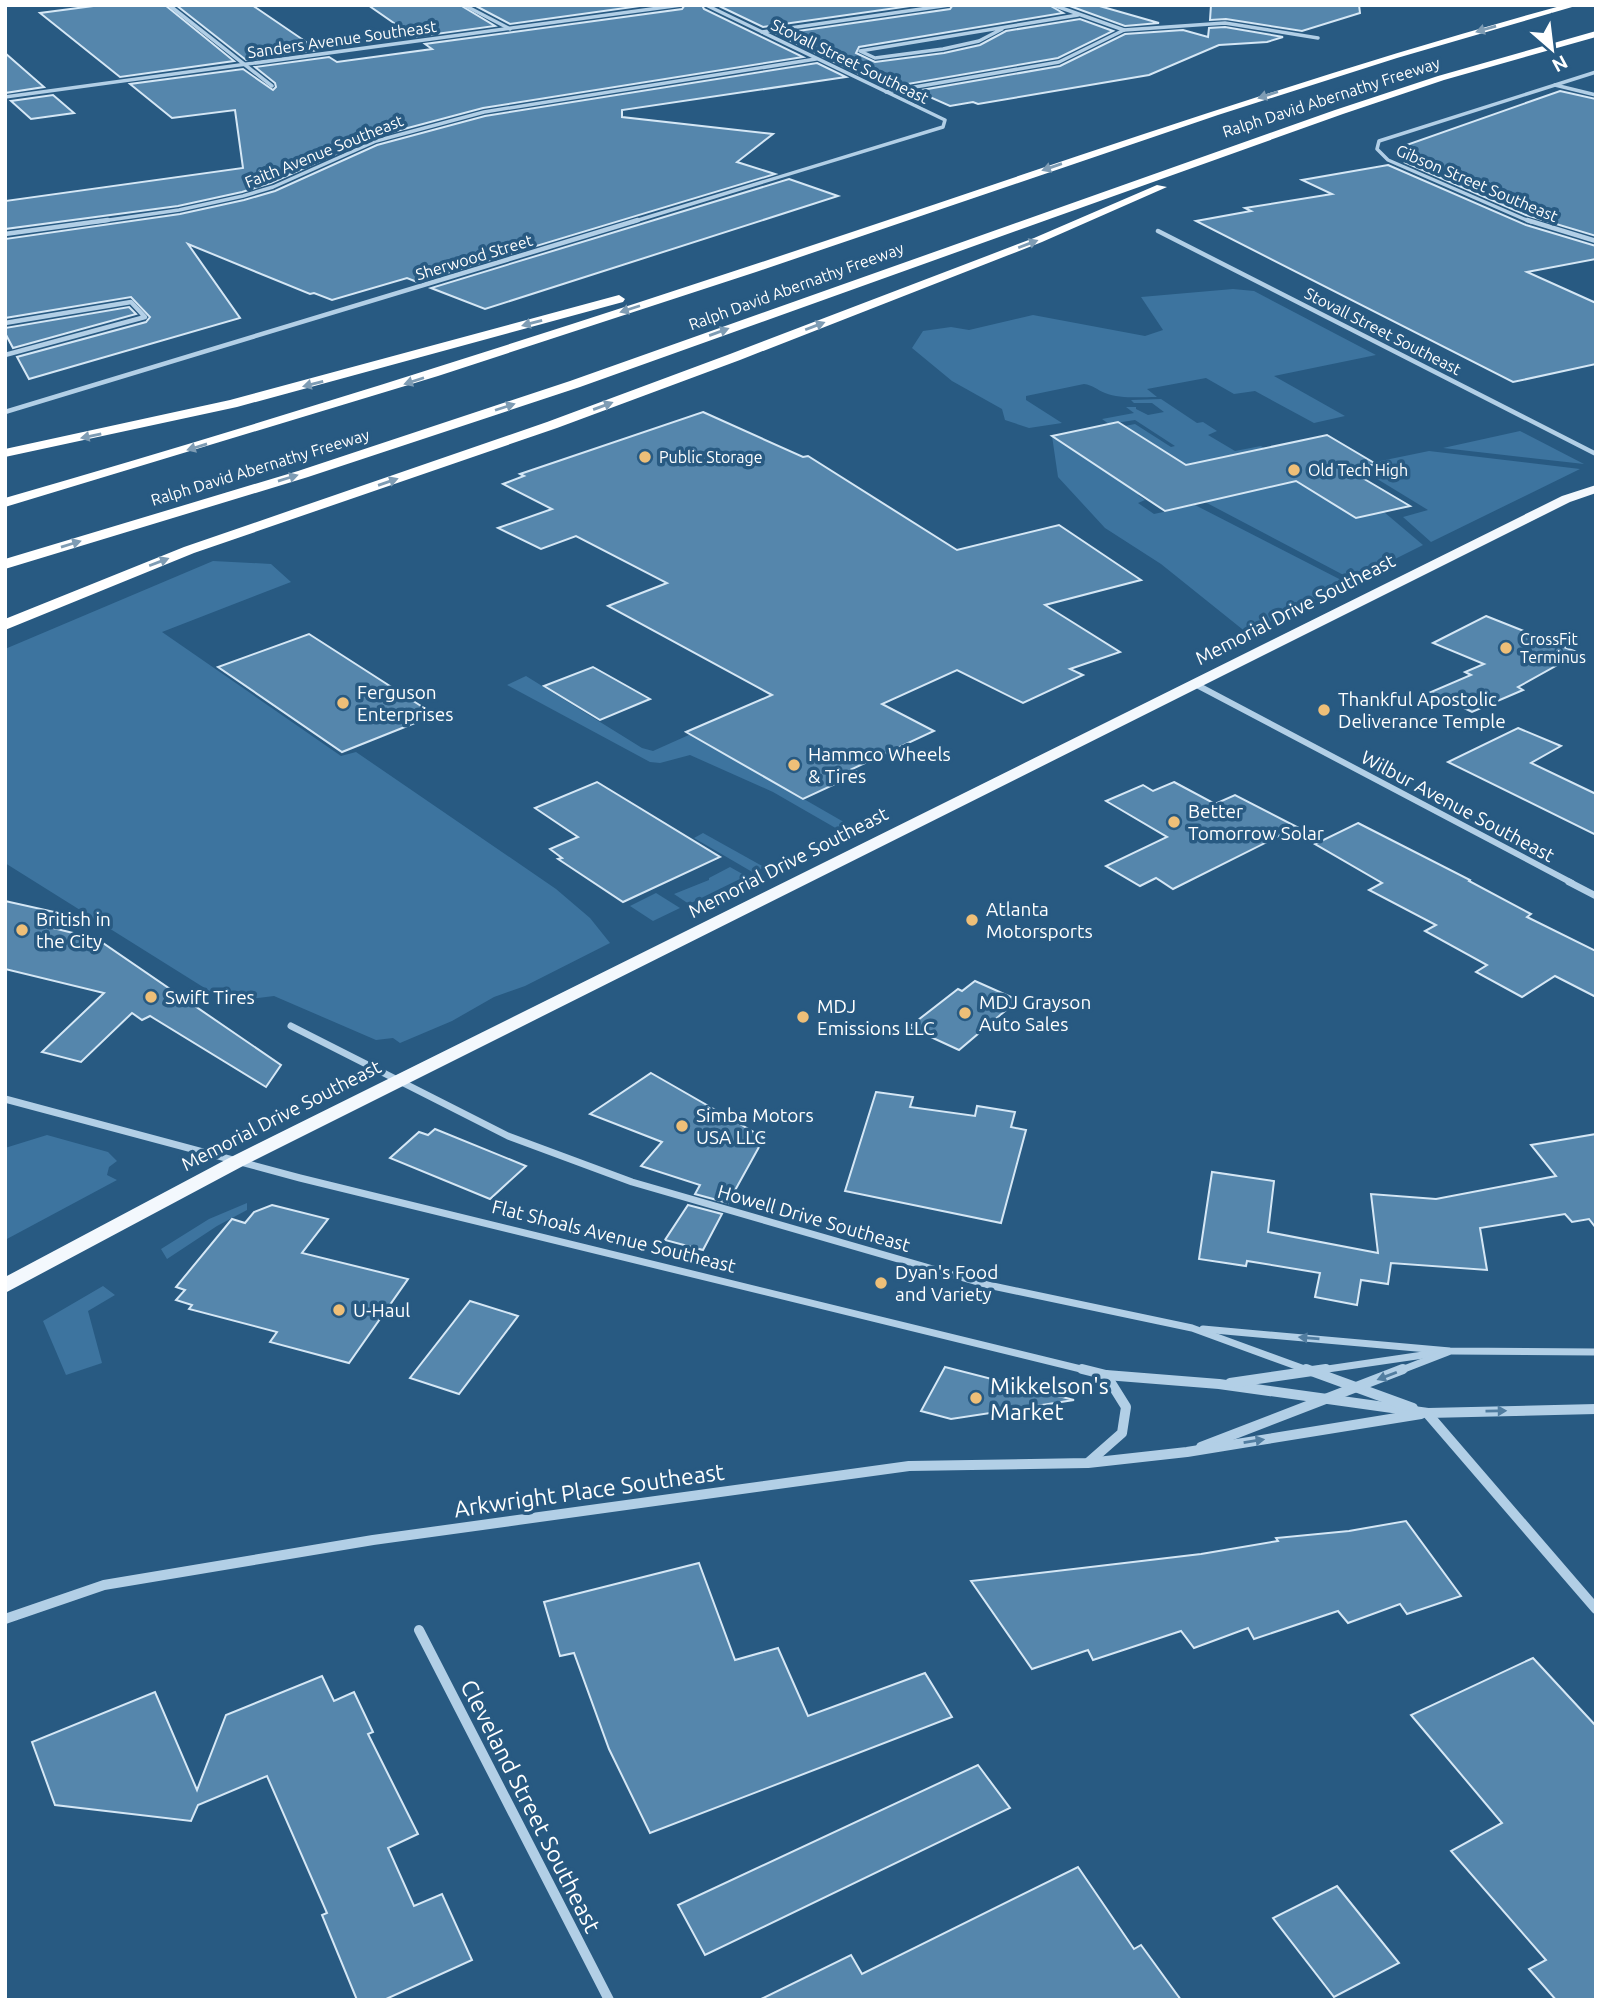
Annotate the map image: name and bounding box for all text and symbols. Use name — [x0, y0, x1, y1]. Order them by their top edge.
north arrow — [1517, 14, 1587, 84]
street label: Stovall Street Southeast — [768, 15, 932, 107]
street label: Sanders Avenue Southeast — [246, 17, 438, 61]
one-way arrow — [1475, 24, 1497, 35]
text: N — [1549, 51, 1571, 77]
street label: Ralph David Abernathy Freeway — [1220, 53, 1442, 141]
one-way arrow — [1257, 90, 1278, 100]
street label: Faith Avenue Southeast — [242, 111, 406, 191]
street label: Gibson Street Southeast — [1393, 141, 1561, 226]
one-way arrow — [1042, 162, 1063, 173]
street label: Sherwood Street — [413, 230, 535, 283]
one-way arrow — [1017, 238, 1038, 249]
street label: Ralph David Abernathy Freeway — [686, 239, 906, 333]
street label: Stovall Street Southeast — [1302, 284, 1465, 379]
one-way arrow — [620, 305, 641, 315]
one-way arrow — [521, 318, 543, 329]
one-way arrow — [805, 320, 826, 331]
one-way arrow — [709, 326, 730, 337]
one-way arrow — [404, 376, 425, 387]
one-way arrow — [302, 379, 324, 390]
one-way arrow — [592, 400, 613, 411]
one-way arrow — [494, 401, 515, 412]
street label: Ralph David Abernathy Freeway — [149, 425, 372, 509]
one-way arrow — [80, 430, 102, 441]
one-way arrow — [186, 443, 207, 453]
place label: Public Storage — [659, 448, 763, 466]
marker: Public Storage — [637, 449, 653, 465]
place label: Old Tech High — [1308, 461, 1408, 479]
marker: Old Tech High — [1286, 462, 1302, 478]
one-way arrow — [278, 473, 299, 483]
one-way arrow — [378, 476, 399, 487]
one-way arrow — [60, 538, 81, 548]
street label: Memorial Drive Southeast — [1192, 549, 1399, 669]
one-way arrow — [149, 556, 170, 567]
place label: CrossFit Terminus — [1520, 630, 1586, 666]
marker: CrossFit Terminus — [1498, 640, 1514, 656]
place label: Ferguson Enterprises — [357, 681, 454, 725]
place label: Thankful Apostolic Deliverance Temple — [1338, 688, 1506, 732]
marker: Ferguson Enterprises — [335, 695, 351, 711]
marker: Thankful Apostolic Deliverance Temple — [1316, 702, 1332, 718]
place label: Hammco Wheels & Tires — [808, 743, 951, 787]
street label: Wilbur Avenue Southeast — [1358, 746, 1559, 867]
marker: Hammco Wheels & Tires — [786, 757, 802, 773]
place label: Better Tomorrow Solar — [1188, 800, 1324, 844]
street label: Memorial Drive Southeast — [685, 802, 892, 922]
marker: Better Tomorrow Solar — [1166, 814, 1182, 830]
place label: Atlanta Motorsports — [986, 898, 1093, 942]
place label: British in the City — [36, 908, 111, 952]
marker: Atlanta Motorsports — [964, 912, 980, 928]
marker: British in the City — [14, 922, 30, 938]
place label: Swift Tires — [165, 986, 255, 1008]
marker: Swift Tires — [143, 989, 159, 1005]
place label: MDJ Grayson Auto Sales — [979, 991, 1091, 1035]
place label: MDJ Emissions LLC — [817, 995, 935, 1039]
marker: MDJ Grayson Auto Sales — [957, 1005, 973, 1021]
marker: MDJ Emissions LLC — [795, 1009, 811, 1025]
street label: Memorial Drive Southeast — [178, 1055, 385, 1175]
place label: Simba Motors USA LLC — [696, 1104, 814, 1148]
marker: Simba Motors USA LLC — [674, 1118, 690, 1134]
street label: Howell Drive Southeast — [715, 1180, 913, 1256]
street label: Flat Shoals Avenue Southeast — [490, 1195, 739, 1277]
place label: Dyan's Food and Variety — [895, 1261, 998, 1305]
marker: Dyan's Food and Variety — [873, 1275, 889, 1291]
place label: U-Haul — [353, 1299, 410, 1321]
marker: U-Haul — [331, 1302, 347, 1318]
one-way arrow — [1298, 1332, 1320, 1343]
one-way arrow — [1376, 1370, 1397, 1381]
place label: Mikkelson's Market — [990, 1373, 1109, 1424]
marker: Mikkelson's Market — [968, 1390, 984, 1406]
one-way arrow — [1486, 1406, 1508, 1417]
one-way arrow — [1243, 1436, 1265, 1447]
street label: Arkwright Place Southeast — [452, 1459, 726, 1521]
street label: Cleveland Street Southeast — [456, 1675, 606, 1937]

